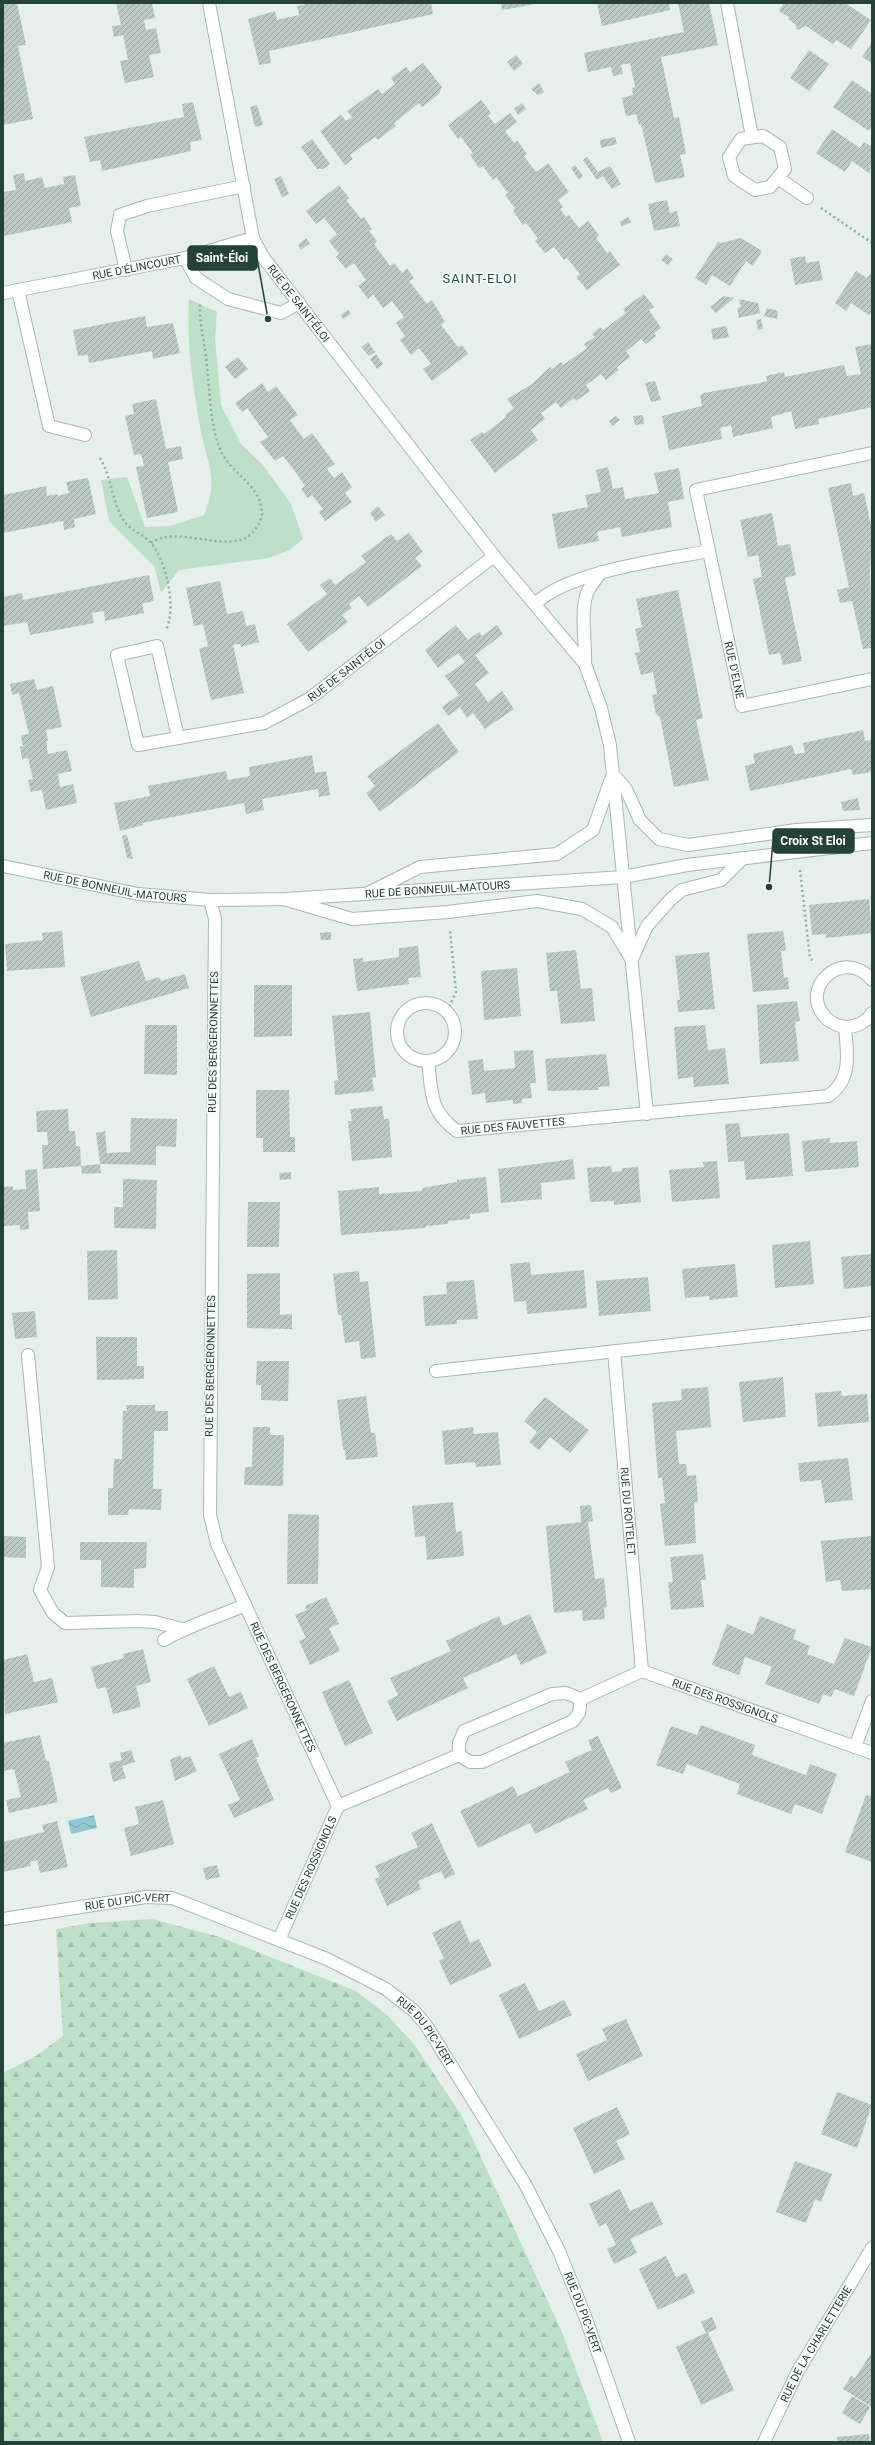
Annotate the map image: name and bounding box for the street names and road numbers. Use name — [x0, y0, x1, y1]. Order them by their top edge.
street label: RUE D'ÉLINCOURT — [91, 253, 182, 283]
street label: RUE DE SAINT-ÉLOI — [264, 262, 332, 345]
street label: RUE DE SAINT-ÉLOI — [305, 636, 388, 704]
street label: RUE D'ELNE — [721, 640, 746, 700]
street label: RUE DE BONNEUIL-MATOURS — [42, 869, 188, 905]
street label: RUE DE BONNEUIL-MATOURS — [365, 878, 511, 901]
street label: RUE DES BERGERONNETTES — [206, 971, 221, 1113]
street label: RUE DES FAUVETTES — [460, 1115, 566, 1138]
street label: RUE DES BERGERONNETTES — [203, 1295, 218, 1437]
street label: RUE DU ROITELET — [617, 1467, 638, 1557]
street label: RUE DES BERGERONNETTES — [247, 1620, 318, 1755]
street label: RUE DES ROSSIGNOLS — [670, 1676, 780, 1726]
street label: RUE DES ROSSIGNOLS — [283, 1814, 340, 1922]
street label: RUE DU PIC-VERT — [84, 1891, 171, 1913]
street label: RUE DU PIC-VERT — [394, 1994, 457, 2070]
street label: RUE DU PIC-VERT — [561, 2270, 604, 2356]
street label: RUE DE LA CHARLETTERIE — [778, 2284, 855, 2404]

